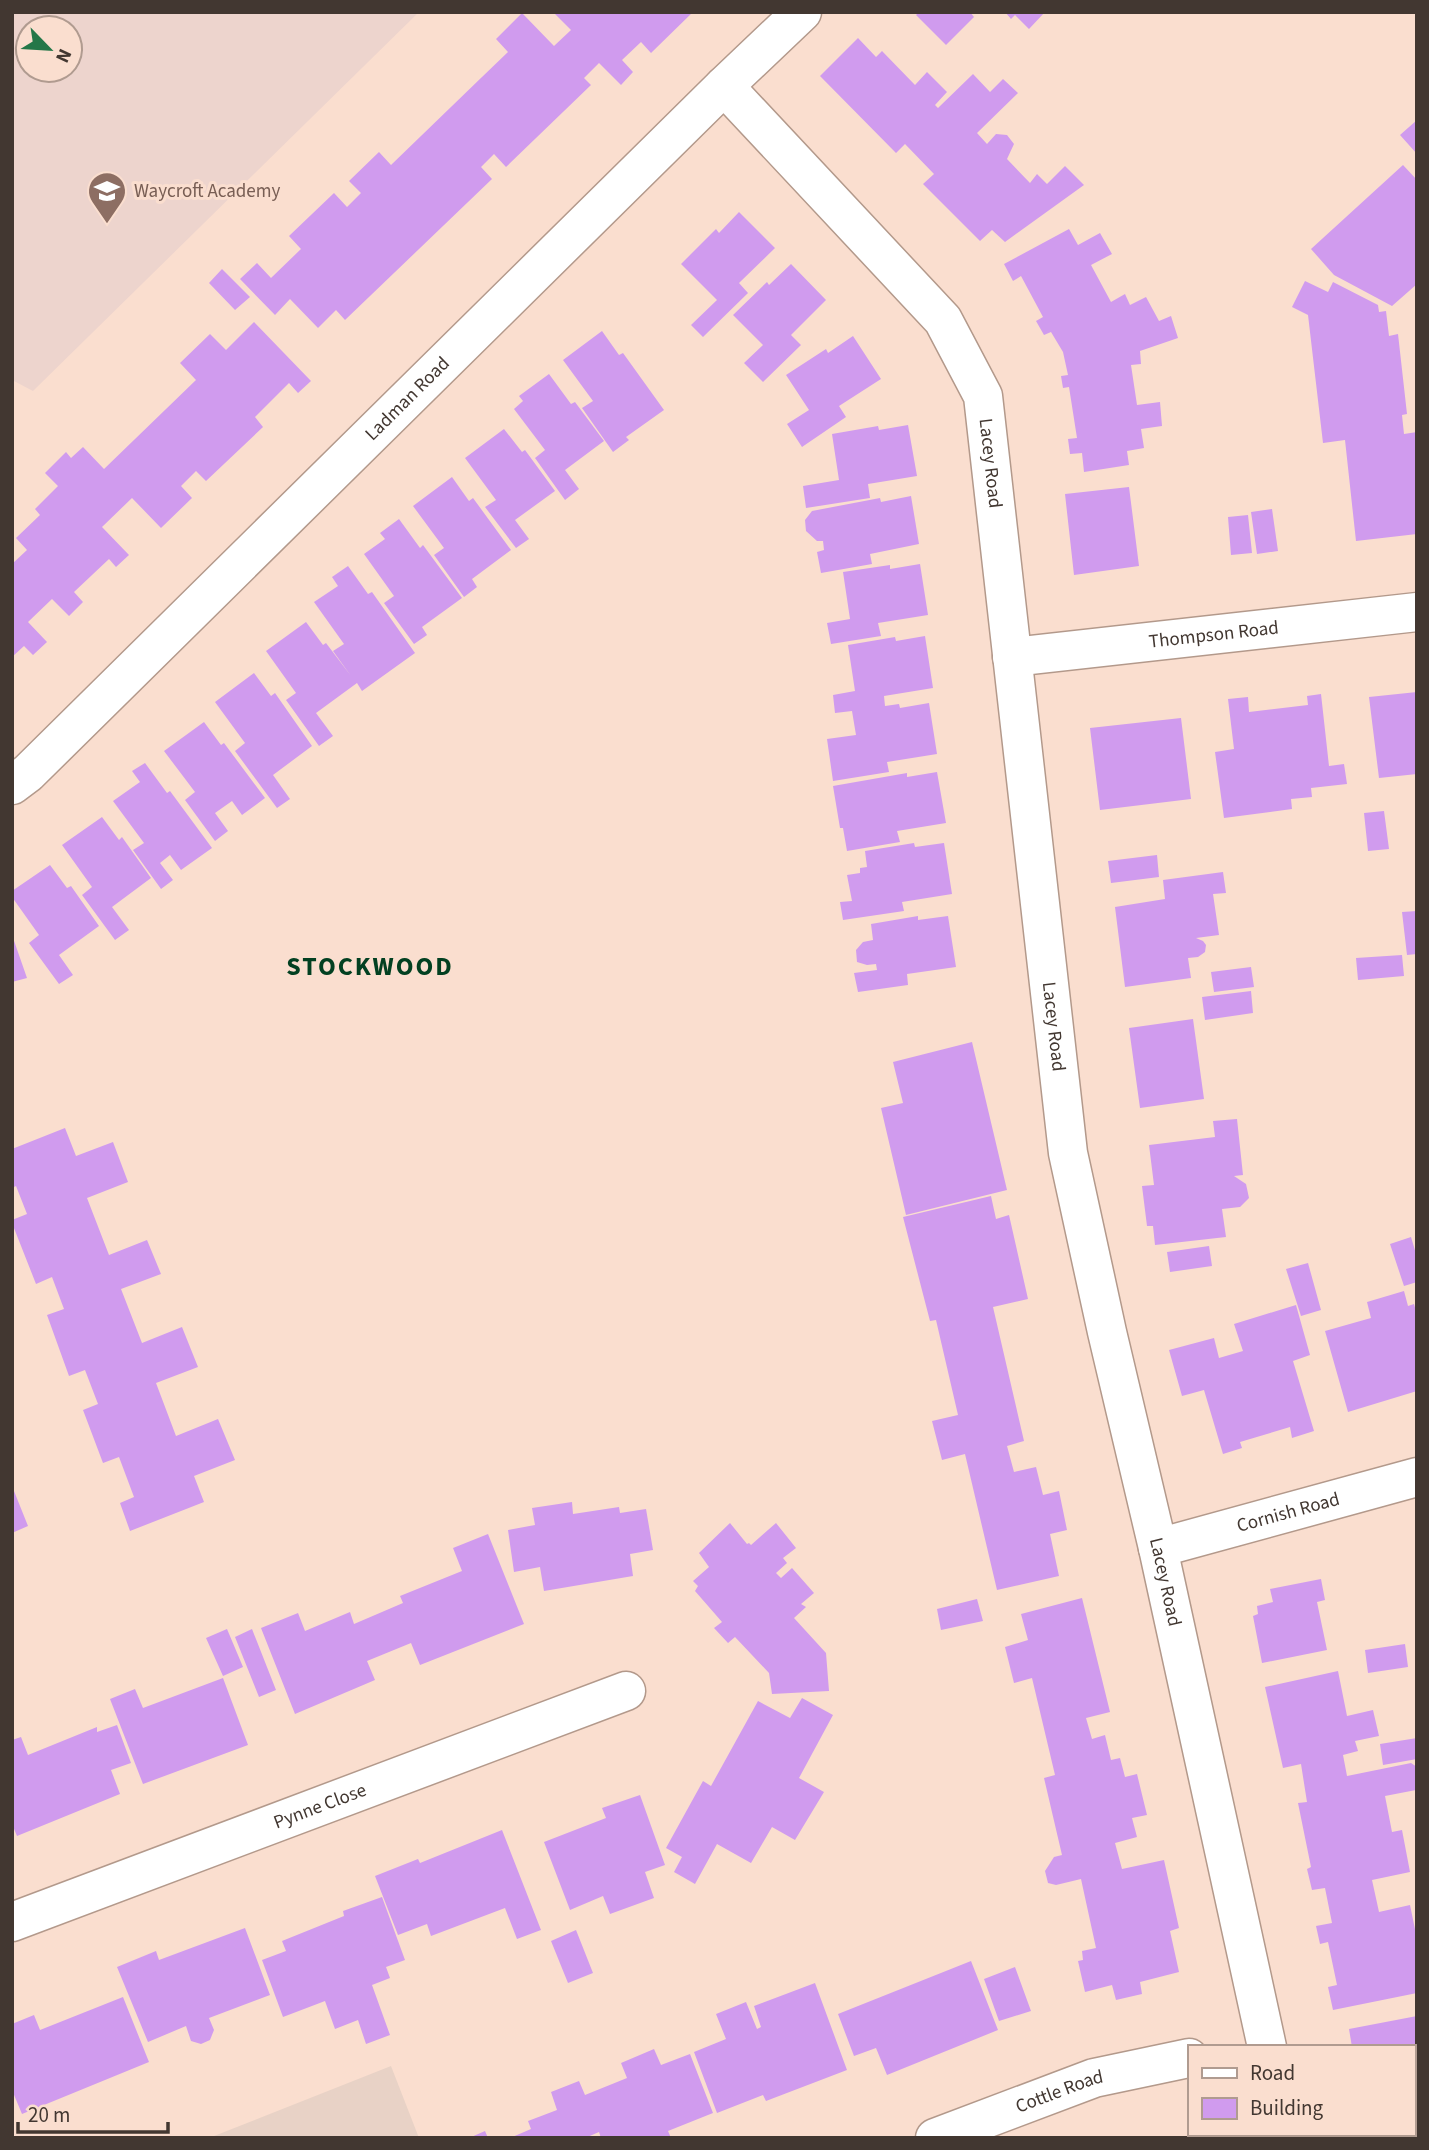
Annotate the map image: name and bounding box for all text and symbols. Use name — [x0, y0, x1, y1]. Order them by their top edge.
north arrow — [14, 14, 84, 84]
text: N — [48, 44, 78, 67]
school or university icon: Waycroft Academy — [86, 170, 128, 225]
place label: Waycroft Academy — [134, 178, 280, 205]
street label: Ladman Road — [359, 350, 456, 447]
street label: Lacey Road — [972, 417, 1009, 509]
street label: Thompson Road — [1147, 614, 1280, 655]
district label: STOCKWOOD — [286, 948, 454, 985]
street label: Lacey Road — [1035, 980, 1072, 1073]
street label: Cornish Road — [1234, 1485, 1343, 1539]
street label: Lacey Road — [1142, 1535, 1188, 1629]
street label: Pynne Close — [270, 1776, 370, 1836]
legend — [1188, 2045, 1415, 2136]
text: Road — [1250, 2058, 1295, 2088]
street label: Cottle Road — [1012, 2063, 1106, 2120]
scale bar — [18, 2090, 168, 2134]
text: Building — [1250, 2093, 1324, 2123]
text: 20 m — [28, 2100, 70, 2130]

